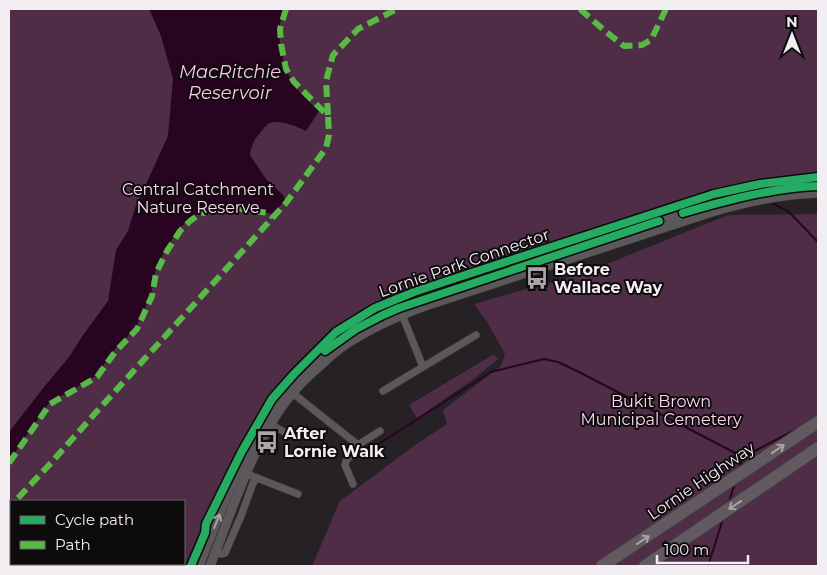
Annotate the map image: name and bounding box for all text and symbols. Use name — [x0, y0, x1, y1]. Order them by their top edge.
north arrow — [767, 10, 817, 60]
text: N — [786, 13, 798, 31]
water label: MacRitchie Reservoir — [179, 61, 281, 104]
park label: Central Catchment Nature Reserve — [122, 180, 275, 217]
street label: Lornie Park Connector — [376, 225, 552, 301]
place label: Before Wallace Way — [554, 260, 663, 297]
bus stop icon: Before Wallace Way — [524, 265, 550, 291]
park label: Bukit Brown Municipal Cemetery — [580, 392, 742, 429]
place label: After Lornie Walk — [283, 424, 385, 461]
bus stop icon: After Lornie Walk — [254, 429, 280, 455]
street label: Lornie Highway — [644, 438, 758, 524]
one-way arrow — [770, 444, 784, 454]
legend — [10, 500, 185, 565]
one-way arrow — [728, 500, 742, 510]
text: Cycle path — [55, 510, 134, 529]
one-way arrow — [213, 514, 222, 529]
scale bar — [657, 532, 748, 564]
one-way arrow — [636, 534, 650, 545]
text: Path — [55, 535, 91, 554]
text: 100 m — [664, 540, 709, 559]

